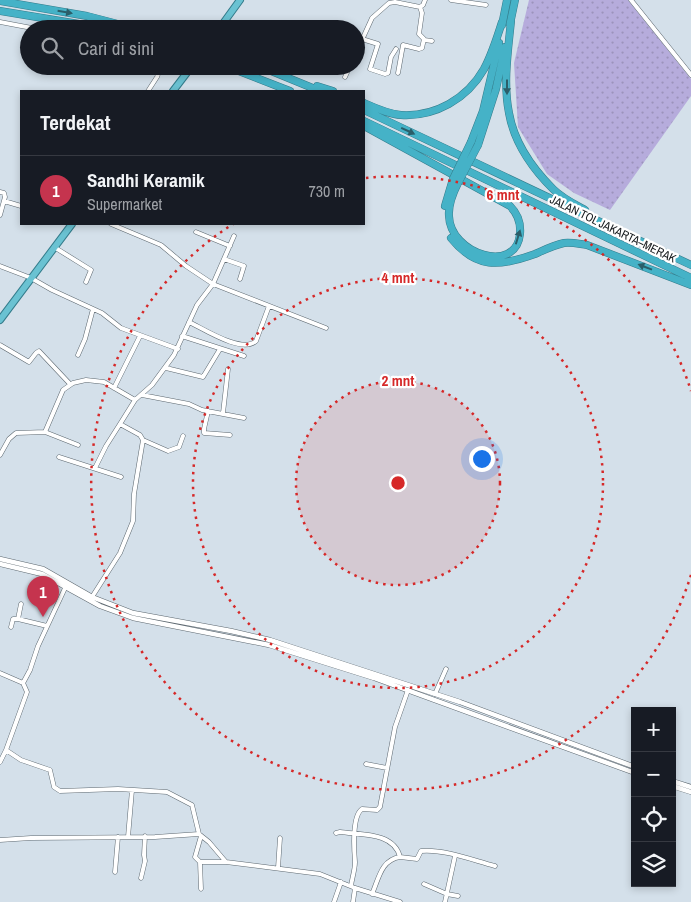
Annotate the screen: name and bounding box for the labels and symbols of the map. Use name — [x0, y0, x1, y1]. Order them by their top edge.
one-way arrow — [58, 8, 74, 16]
one-way arrow — [503, 80, 511, 96]
one-way arrow — [401, 127, 415, 135]
text: 6 mnt — [487, 184, 519, 205]
street label: JALAN TOL JAKARTA–MERAK — [547, 191, 679, 267]
one-way arrow — [515, 229, 523, 244]
one-way arrow — [638, 263, 653, 270]
text: 4 mnt — [382, 267, 414, 288]
text: 2 mnt — [382, 370, 414, 391]
your location — [469, 446, 495, 472]
centre of rings — [389, 474, 407, 492]
pin: 1 — [27, 576, 59, 617]

